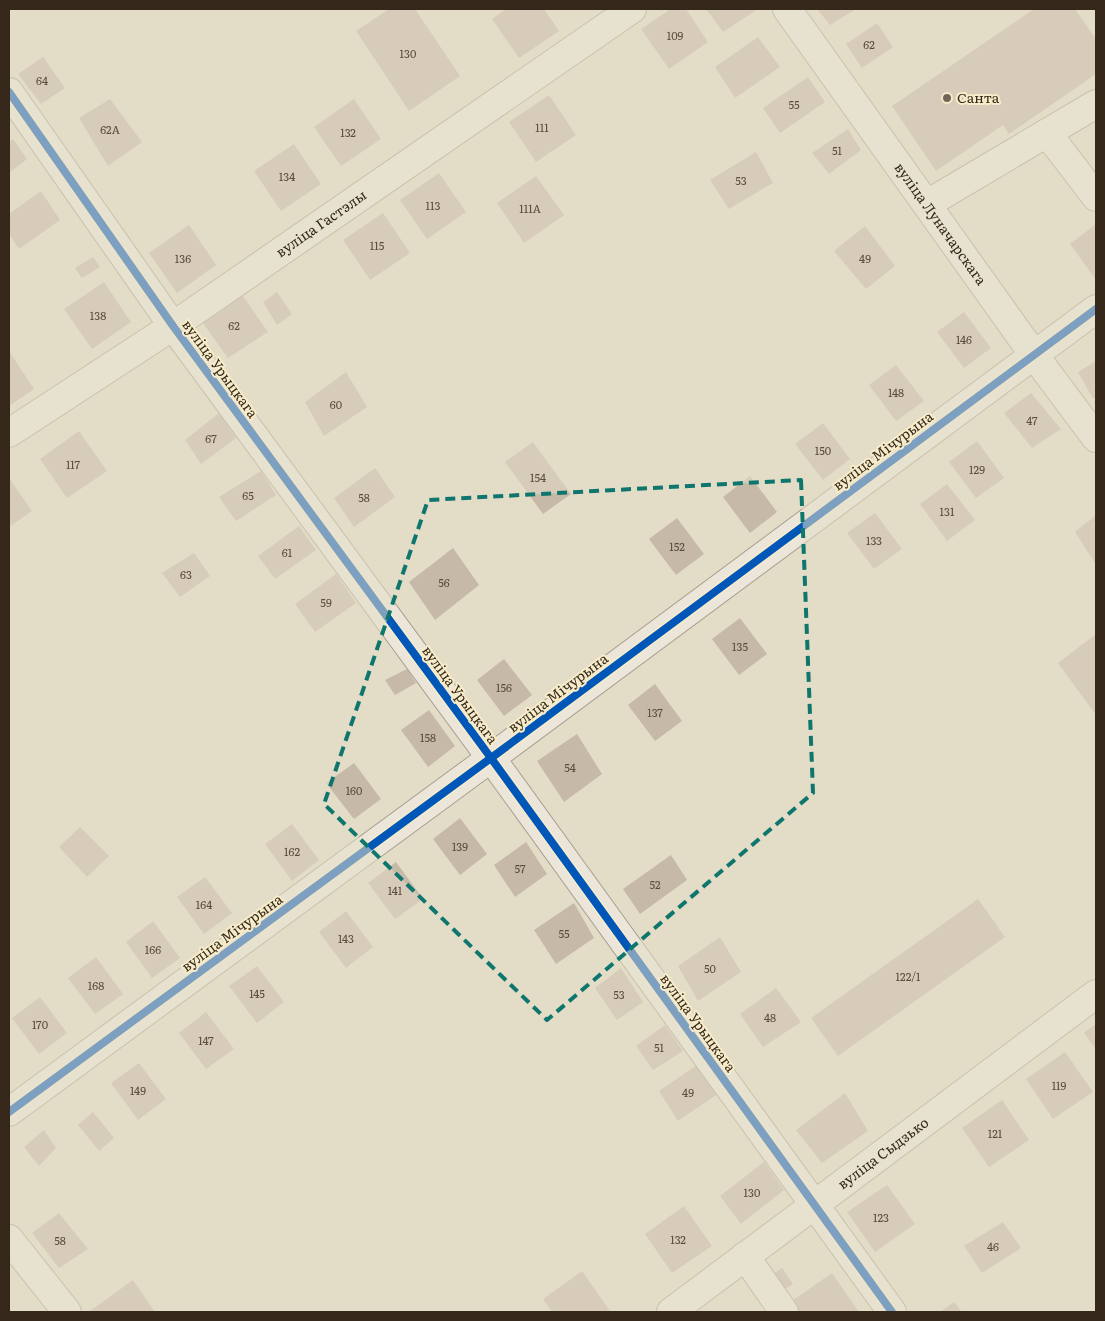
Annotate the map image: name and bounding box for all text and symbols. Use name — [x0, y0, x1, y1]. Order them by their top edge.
house number: 109 — [667, 27, 684, 43]
house number: 62 — [863, 36, 875, 52]
house number: 130 — [400, 45, 416, 61]
house number: 64 — [36, 72, 48, 88]
place label: Санта — [957, 87, 1000, 107]
marker: Санта — [941, 92, 953, 104]
house number: 55 — [788, 96, 800, 112]
house number: 111 — [535, 119, 549, 135]
house number: 62А — [100, 121, 120, 137]
house number: 132 — [340, 124, 356, 140]
house number: 51 — [832, 142, 843, 158]
street label: вуліца Луначарскага — [891, 158, 992, 289]
house number: 134 — [279, 168, 295, 184]
house number: 53 — [735, 172, 747, 188]
street label: вуліца Гастэлы — [271, 184, 370, 261]
house number: 113 — [426, 197, 440, 213]
house number: 111А — [519, 200, 541, 216]
house number: 115 — [370, 237, 385, 253]
house number: 136 — [175, 250, 191, 266]
house number: 49 — [859, 250, 871, 266]
house number: 138 — [90, 307, 106, 323]
street label: вуліца Урыцкага — [178, 315, 264, 422]
house number: 62 — [228, 317, 240, 333]
house number: 146 — [956, 331, 972, 347]
house number: 148 — [888, 384, 904, 400]
house number: 60 — [330, 396, 342, 412]
street label: вуліца Мічурына — [828, 406, 937, 494]
house number: 47 — [1026, 412, 1038, 428]
house number: 67 — [205, 430, 217, 446]
house number: 150 — [815, 442, 831, 458]
house number: 117 — [66, 456, 81, 472]
house number: 129 — [969, 461, 985, 477]
house number: 154 — [530, 469, 546, 485]
house number: 65 — [242, 487, 254, 503]
house number: 58 — [358, 489, 370, 505]
house number: 131 — [940, 503, 955, 519]
house number: 133 — [866, 532, 882, 548]
house number: 152 — [669, 538, 685, 554]
house number: 61 — [282, 544, 293, 560]
house number: 63 — [180, 566, 192, 582]
house number: 56 — [438, 574, 450, 590]
house number: 59 — [320, 594, 332, 610]
house number: 135 — [732, 638, 748, 654]
street label: вуліца Урыцкага — [418, 641, 504, 748]
street label: вуліца Мічурына — [503, 648, 612, 736]
house number: 156 — [496, 679, 512, 695]
house number: 137 — [647, 704, 663, 720]
house number: 158 — [420, 729, 436, 745]
house number: 54 — [564, 759, 576, 775]
house number: 160 — [346, 782, 362, 798]
house number: 139 — [452, 838, 468, 854]
house number: 162 — [284, 843, 300, 859]
house number: 57 — [514, 860, 526, 876]
house number: 52 — [649, 876, 661, 892]
house number: 141 — [388, 882, 403, 898]
street label: вуліца Мічурына — [177, 888, 286, 976]
house number: 164 — [196, 896, 212, 912]
house number: 55 — [558, 925, 570, 941]
house number: 143 — [338, 930, 354, 946]
house number: 166 — [145, 941, 161, 957]
house number: 50 — [704, 960, 716, 976]
house number: 122/1 — [896, 968, 921, 984]
street label: вуліца Урыцкага — [656, 969, 742, 1076]
house number: 168 — [88, 977, 104, 993]
house number: 145 — [249, 985, 265, 1001]
house number: 53 — [613, 986, 625, 1002]
house number: 48 — [764, 1009, 776, 1025]
house number: 170 — [32, 1016, 48, 1032]
house number: 147 — [198, 1032, 214, 1048]
house number: 51 — [654, 1039, 665, 1055]
house number: 119 — [1052, 1077, 1067, 1093]
house number: 149 — [130, 1082, 146, 1098]
house number: 49 — [682, 1084, 694, 1100]
street label: вуліца Сыдзько — [833, 1112, 932, 1193]
house number: 121 — [988, 1125, 1003, 1141]
house number: 130 — [744, 1184, 760, 1200]
house number: 123 — [873, 1209, 889, 1225]
house number: 132 — [670, 1231, 686, 1247]
house number: 58 — [54, 1232, 66, 1248]
house number: 46 — [987, 1238, 999, 1254]

